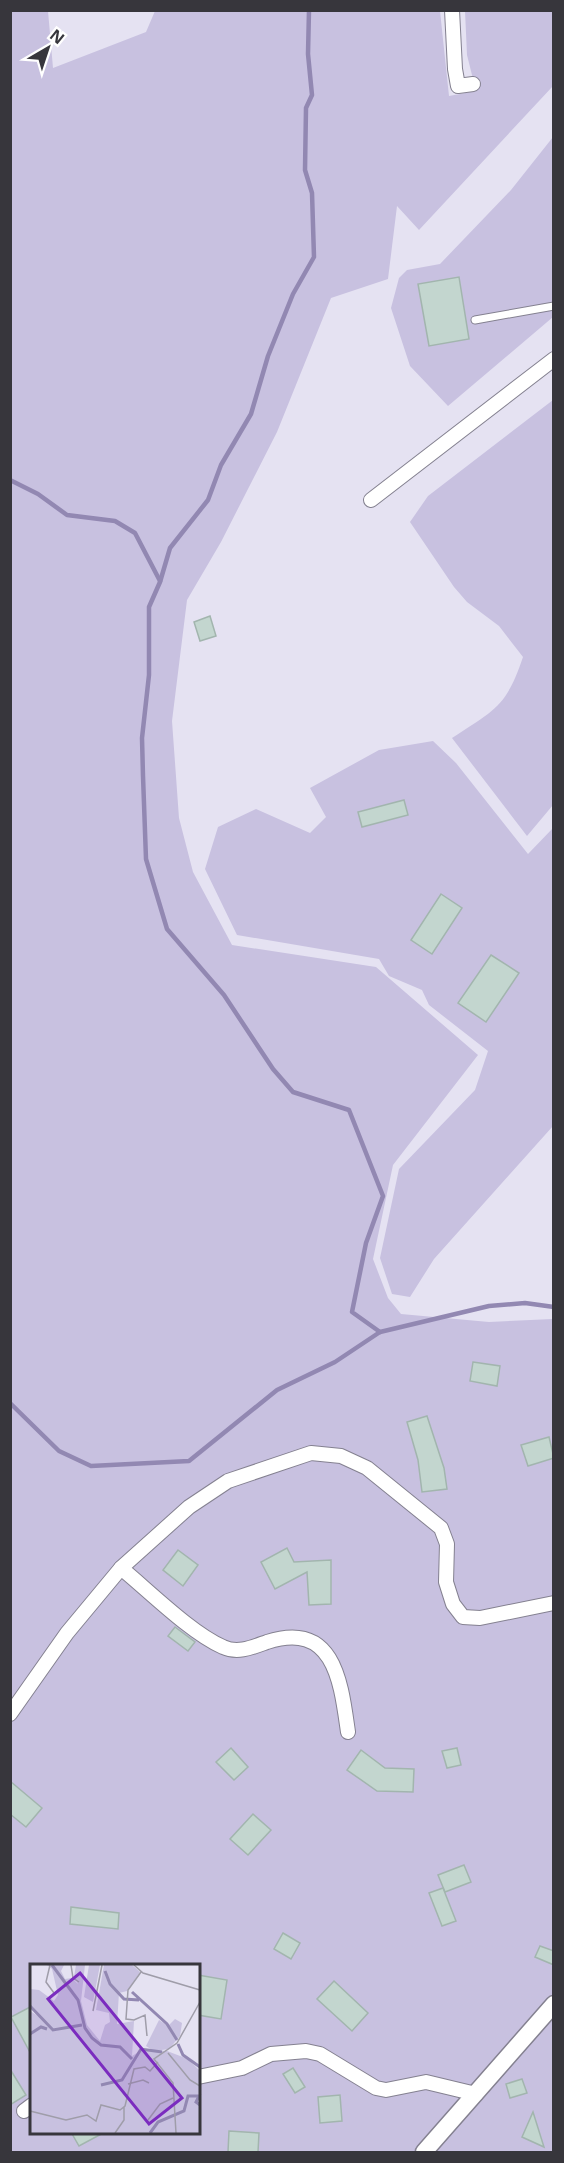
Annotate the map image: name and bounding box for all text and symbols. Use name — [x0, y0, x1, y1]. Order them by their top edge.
north arrow — [18, 18, 78, 78]
text: N — [45, 24, 69, 49]
inset map — [30, 1964, 200, 2133]

